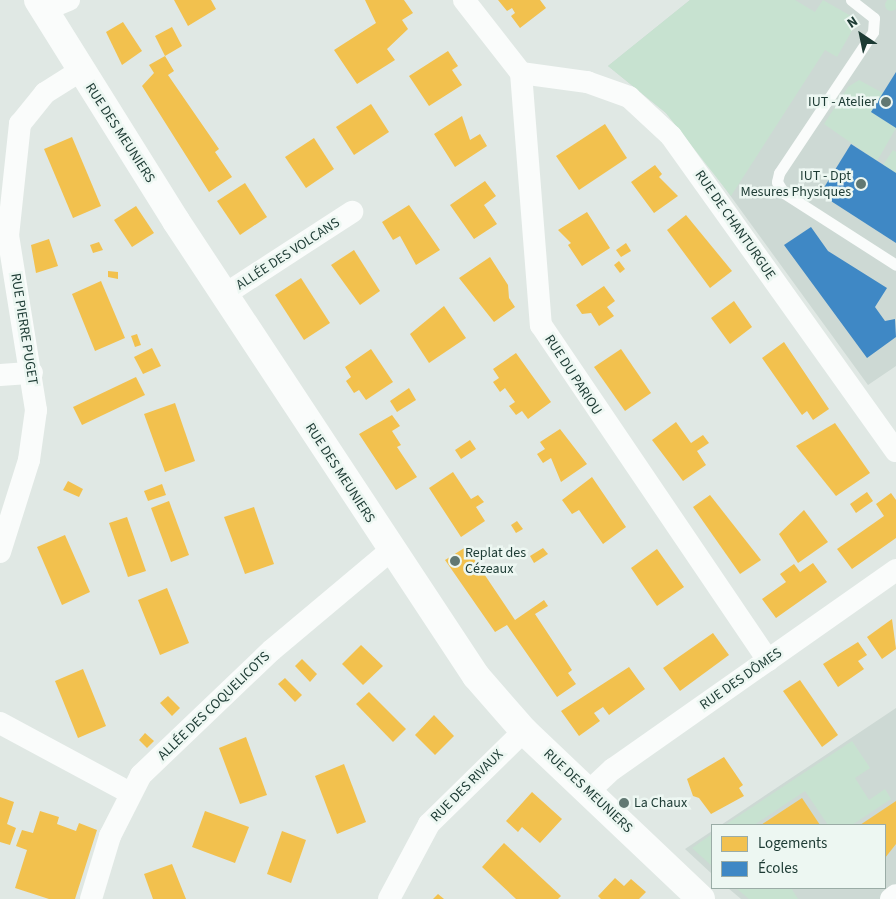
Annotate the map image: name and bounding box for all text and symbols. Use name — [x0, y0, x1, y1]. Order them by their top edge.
north arrow — [836, 10, 886, 60]
text: N — [843, 12, 862, 33]
street label: RUE DES MEUNIERS — [82, 80, 158, 186]
place label: IUT - Atelier — [808, 94, 876, 110]
marker: IUT - Atelier — [880, 96, 892, 108]
street label: RUE DE CHANTURGUE — [691, 167, 779, 283]
place label: IUT - Dpt Mesures Physiques — [740, 168, 851, 200]
marker: IUT - Dpt Mesures Physiques — [855, 178, 867, 190]
street label: ALLÉE DES VOLCANS — [233, 214, 343, 294]
street label: RUE PIERRE PUGET — [7, 272, 41, 386]
street label: RUE DU PARIOU — [541, 332, 605, 418]
street label: RUE DES MEUNIERS — [302, 420, 378, 526]
place label: Replat des Cézeaux — [465, 545, 526, 578]
marker: Replat des Cézeaux — [449, 555, 461, 567]
street label: RUE DES DÔMES — [697, 644, 785, 714]
street label: ALLÉE DES COQUELICOTS — [155, 648, 273, 764]
street label: RUE DES RIVAUX — [427, 746, 507, 826]
street label: RUE DES MEUNIERS — [540, 746, 636, 836]
place label: La Chaux — [634, 795, 687, 811]
marker: La Chaux — [618, 797, 630, 809]
legend — [711, 824, 886, 889]
text: Logements — [758, 833, 827, 854]
text: Écoles — [758, 858, 798, 879]

